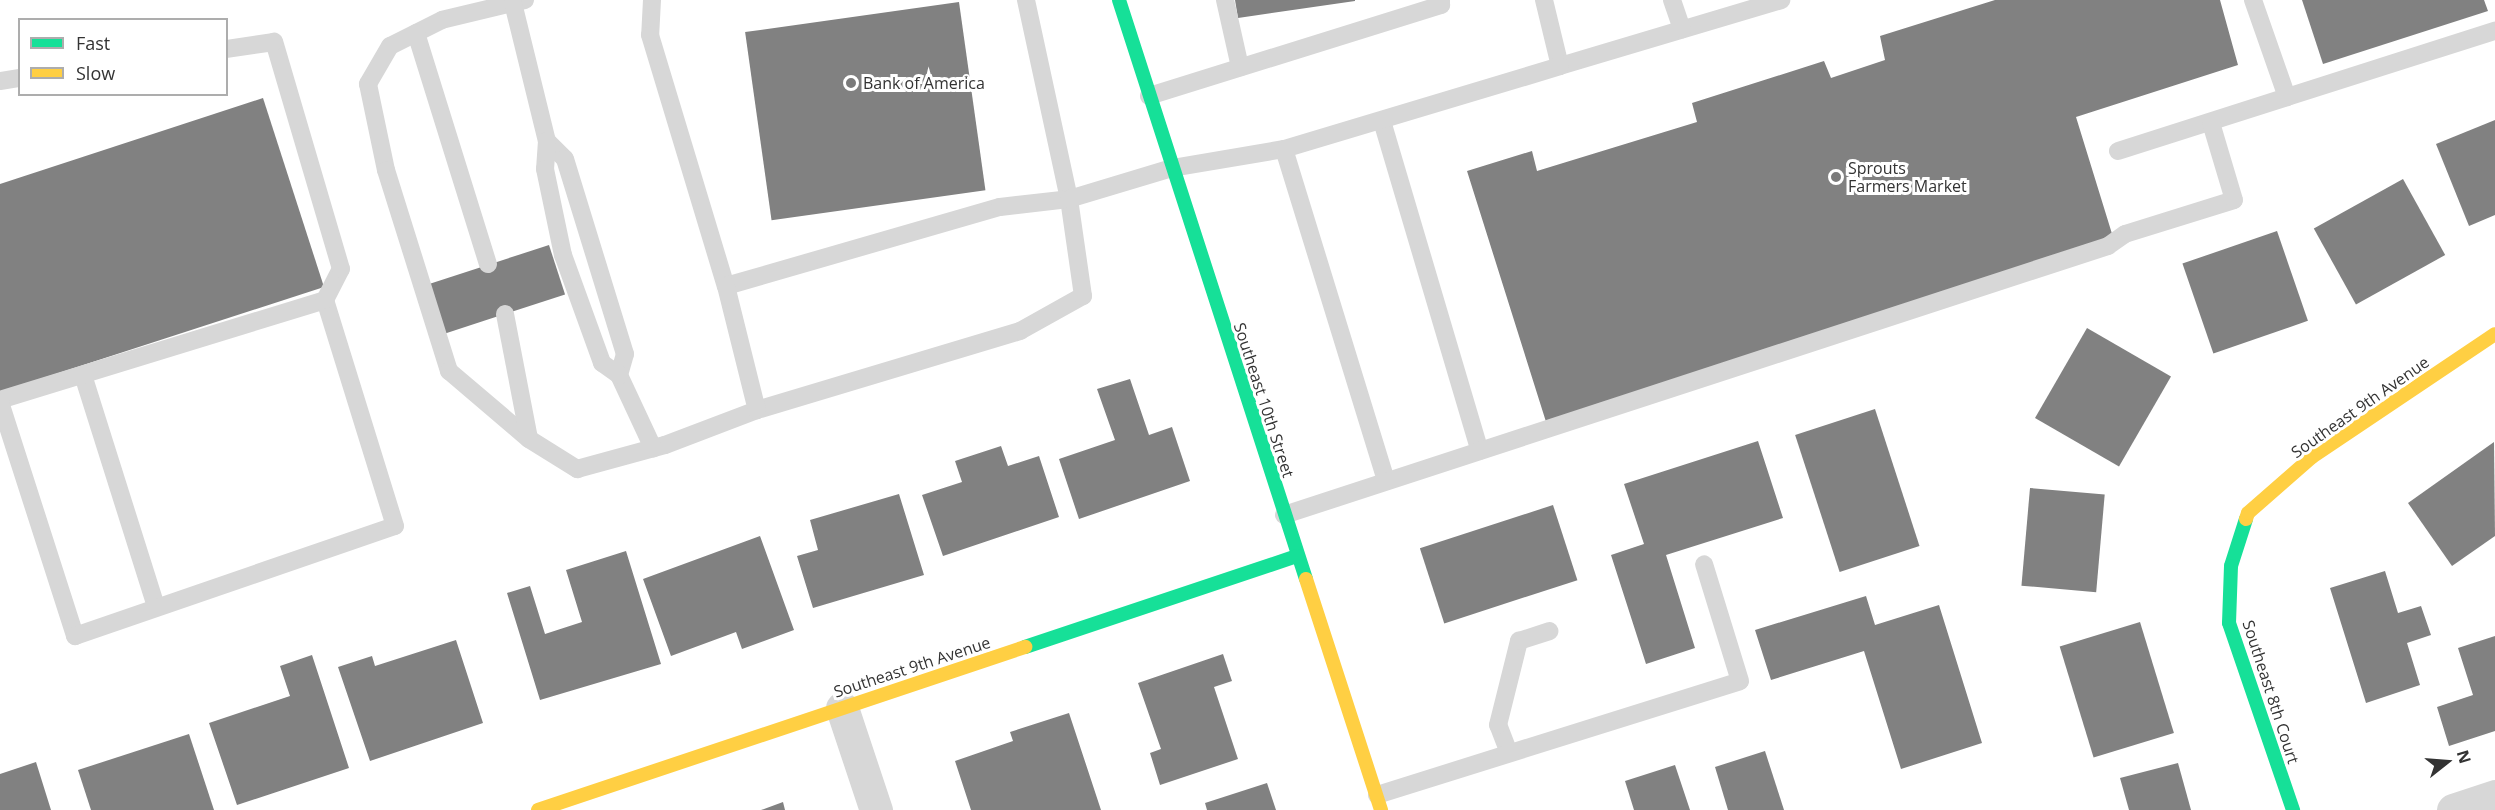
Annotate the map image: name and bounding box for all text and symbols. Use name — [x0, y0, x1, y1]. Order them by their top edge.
legend — [18, 18, 228, 96]
text: Fast — [76, 31, 110, 55]
text: Slow — [76, 61, 115, 85]
place label: Bank of America — [863, 73, 985, 93]
marker: Bank of America — [844, 76, 858, 90]
place label: Sprouts Farmers Market — [1848, 158, 1967, 196]
marker: Sprouts Farmers Market — [1829, 170, 1843, 184]
street label: Southeast 10th Street — [1230, 320, 1298, 480]
street label: Southeast 9th Avenue — [2287, 352, 2433, 462]
street label: Southeast 8th Court — [2239, 618, 2303, 766]
street label: Southeast 9th Avenue — [831, 633, 993, 701]
north arrow — [2417, 732, 2477, 792]
text: N — [2452, 747, 2477, 766]

